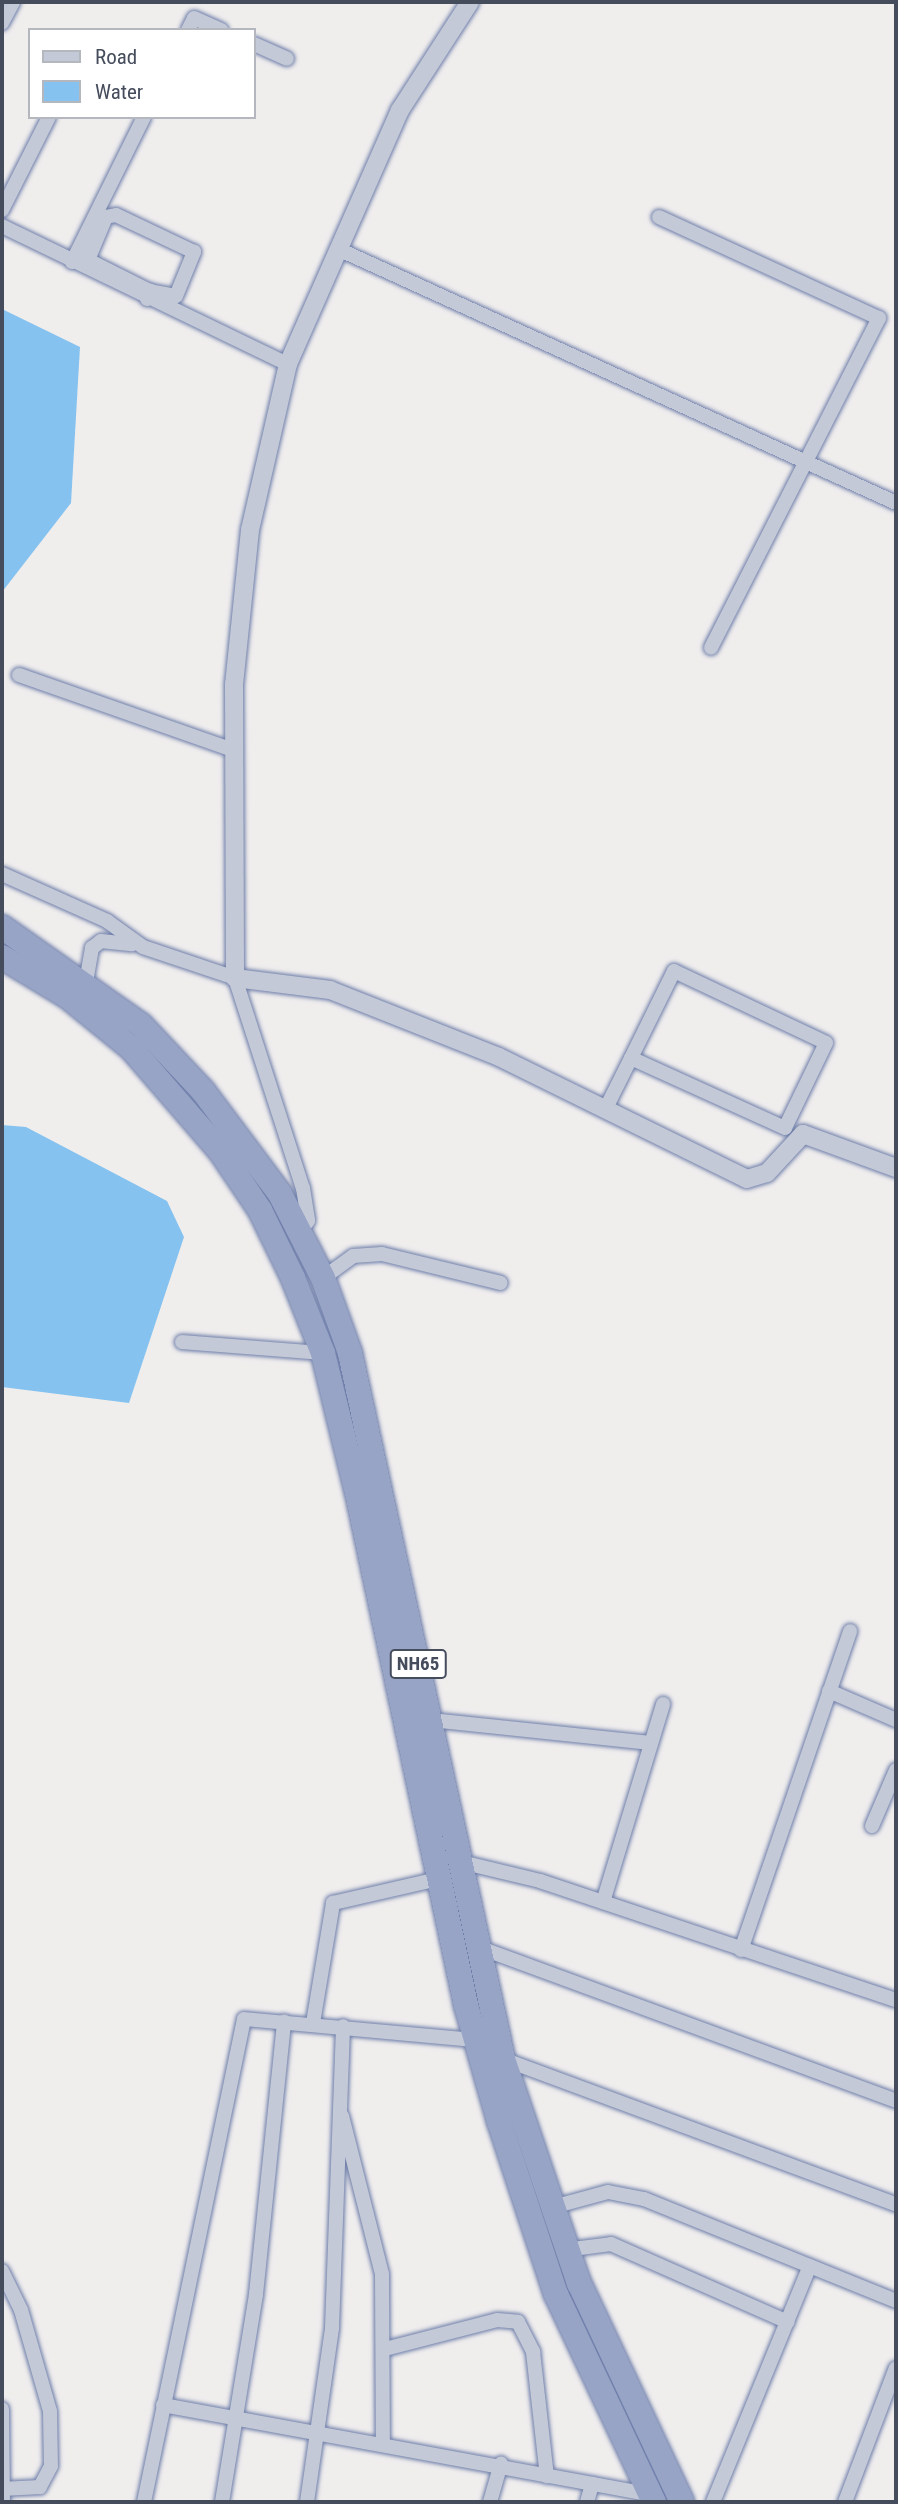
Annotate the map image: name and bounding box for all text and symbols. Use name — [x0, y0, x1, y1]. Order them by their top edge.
legend — [28, 28, 256, 119]
text: Road — [95, 45, 137, 69]
text: Water — [95, 80, 143, 104]
road number: NH65 — [388, 1648, 448, 1680]

